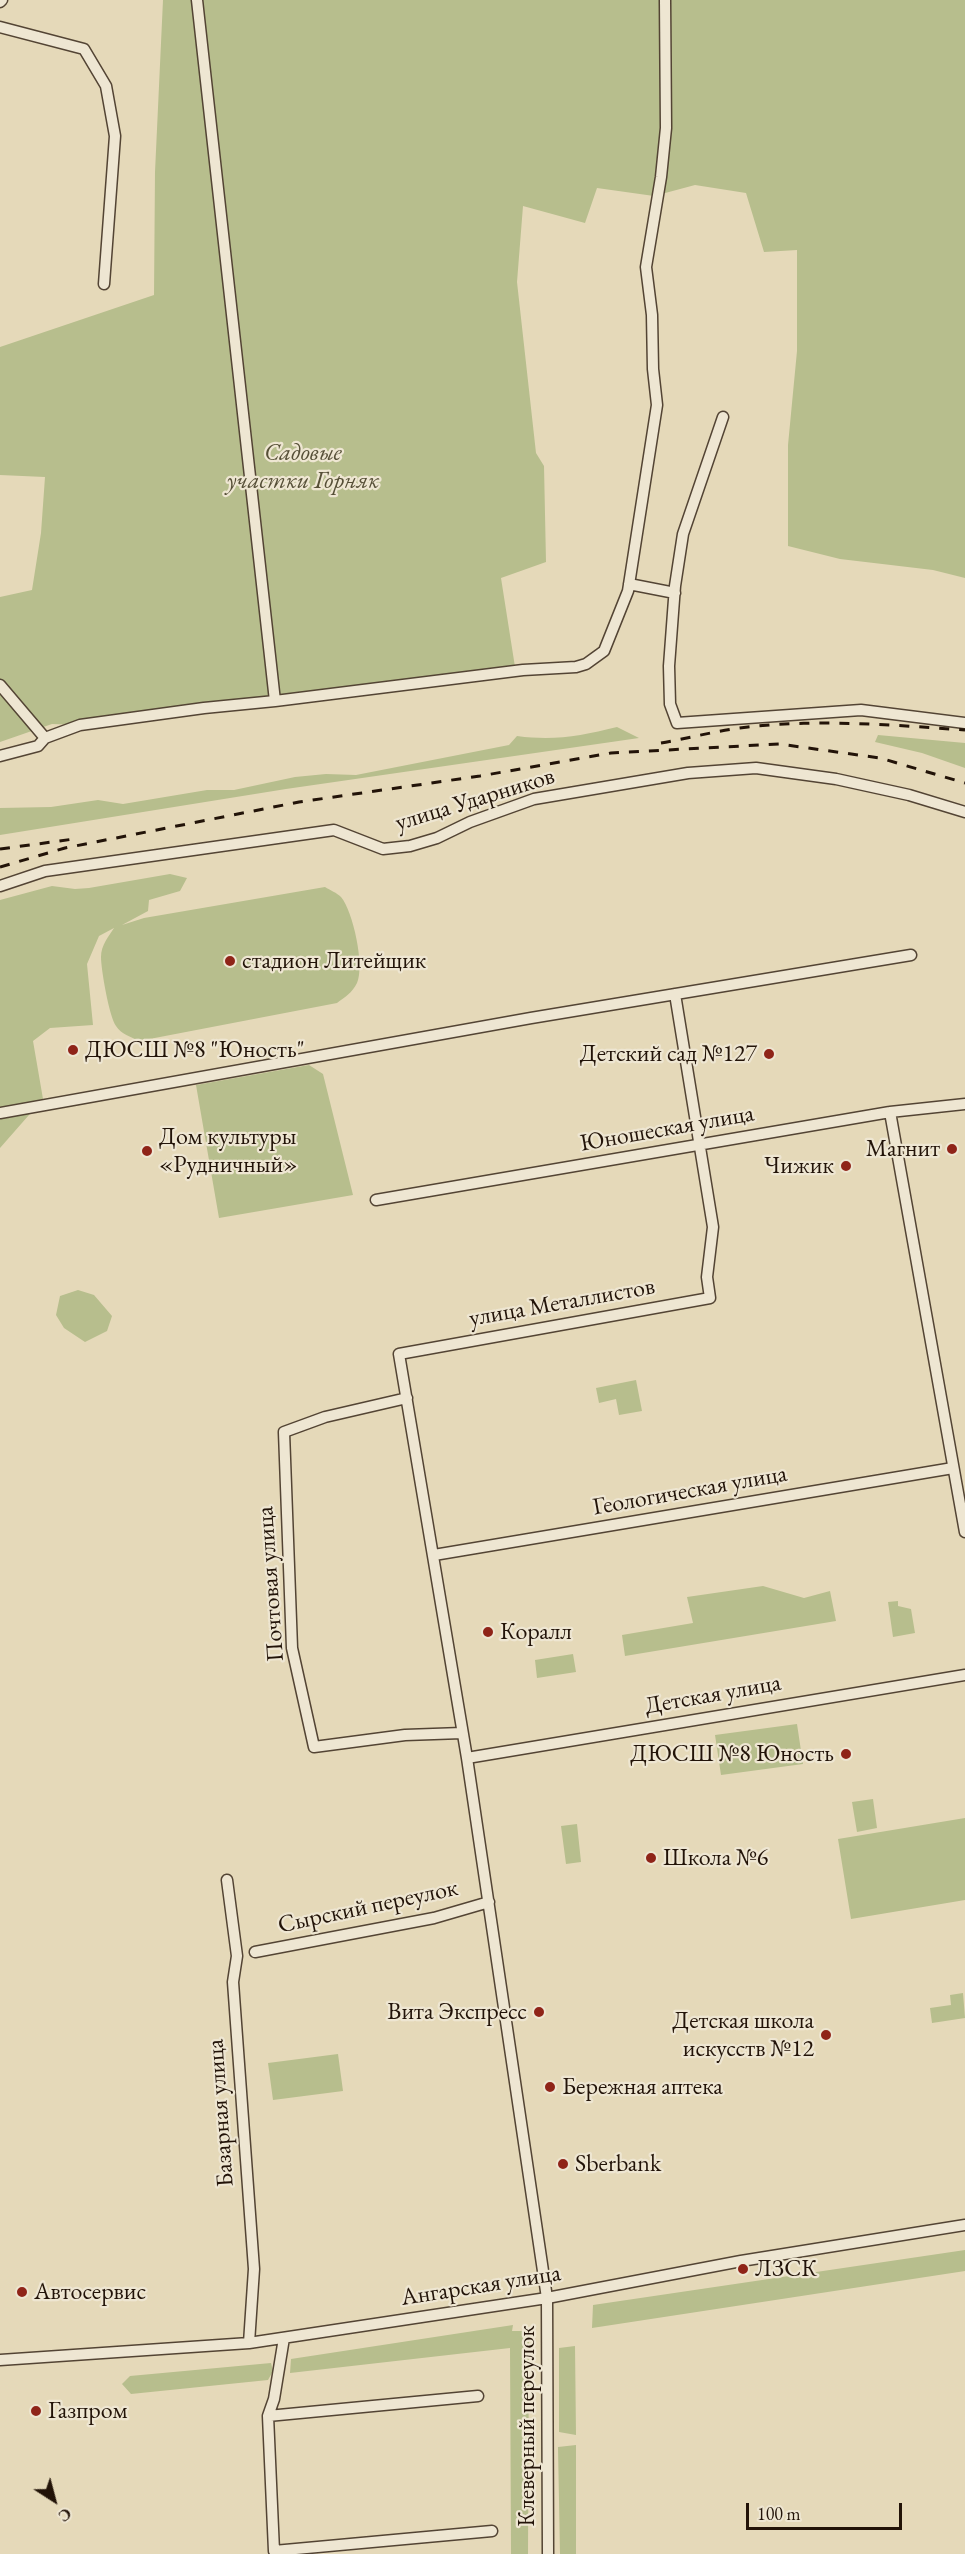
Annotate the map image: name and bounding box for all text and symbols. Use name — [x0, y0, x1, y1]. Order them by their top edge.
park label: Садовые участки Горняк — [227, 439, 379, 495]
street label: улица Ударников — [392, 762, 558, 838]
place label: стадион Литейщик — [242, 947, 426, 975]
marker: стадион Литейщик — [223, 954, 237, 968]
place label: ДЮСШ №8 "Юность" — [85, 1036, 305, 1064]
place label: Детский сад №127 — [580, 1040, 757, 1068]
marker: ДЮСШ №8 "Юность" — [66, 1043, 80, 1057]
marker: Детский сад №127 — [762, 1047, 776, 1061]
street label: Юношеская улица — [578, 1099, 756, 1159]
place label: Дом культуры «Рудничный» — [159, 1123, 297, 1179]
place label: Магнит — [866, 1135, 940, 1163]
marker: Магнит — [945, 1142, 959, 1156]
marker: Дом культуры «Рудничный» — [140, 1144, 154, 1158]
place label: Чижик — [764, 1152, 834, 1180]
marker: Чижик — [839, 1159, 853, 1173]
street label: улица Металлистов — [467, 1272, 657, 1334]
street label: Геологическая улица — [591, 1460, 789, 1522]
street label: Почтовая улица — [251, 1505, 291, 1663]
place label: Коралл — [500, 1618, 572, 1646]
marker: Коралл — [481, 1625, 495, 1639]
street label: Детская улица — [643, 1669, 783, 1721]
place label: ДЮСШ №8 Юность — [630, 1740, 834, 1768]
marker: ДЮСШ №8 Юность — [839, 1747, 853, 1761]
place label: Школа №6 — [663, 1844, 768, 1872]
marker: Школа №6 — [644, 1851, 658, 1865]
street label: Сырский переулок — [275, 1874, 461, 1940]
place label: Вита Экспресс — [387, 1998, 527, 2026]
marker: Вита Экспресс — [532, 2005, 546, 2019]
place label: Детская школа искусств №12 — [672, 2007, 814, 2063]
marker: Детская школа искусств №12 — [819, 2028, 833, 2042]
street label: Базарная улица — [201, 2038, 241, 2188]
place label: Бережная аптека — [562, 2073, 723, 2101]
marker: Бережная аптека — [543, 2080, 557, 2094]
place label: Sberbank — [575, 2150, 661, 2178]
marker: Sberbank — [556, 2157, 570, 2171]
place label: ЛЗСК — [755, 2255, 817, 2283]
street label: Ангарская улица — [399, 2259, 563, 2313]
marker: ЛЗСК — [736, 2262, 750, 2276]
place label: Автосервис — [34, 2278, 146, 2306]
marker: Автосервис — [15, 2285, 29, 2299]
street label: Клеверный переулок — [513, 2325, 541, 2527]
place label: Газпром — [48, 2397, 127, 2425]
marker: Газпром — [29, 2404, 43, 2418]
north arrow — [24, 2470, 84, 2530]
scale bar — [749, 2491, 905, 2529]
text: 100 m — [757, 2502, 801, 2525]
text: С — [54, 2503, 76, 2527]

